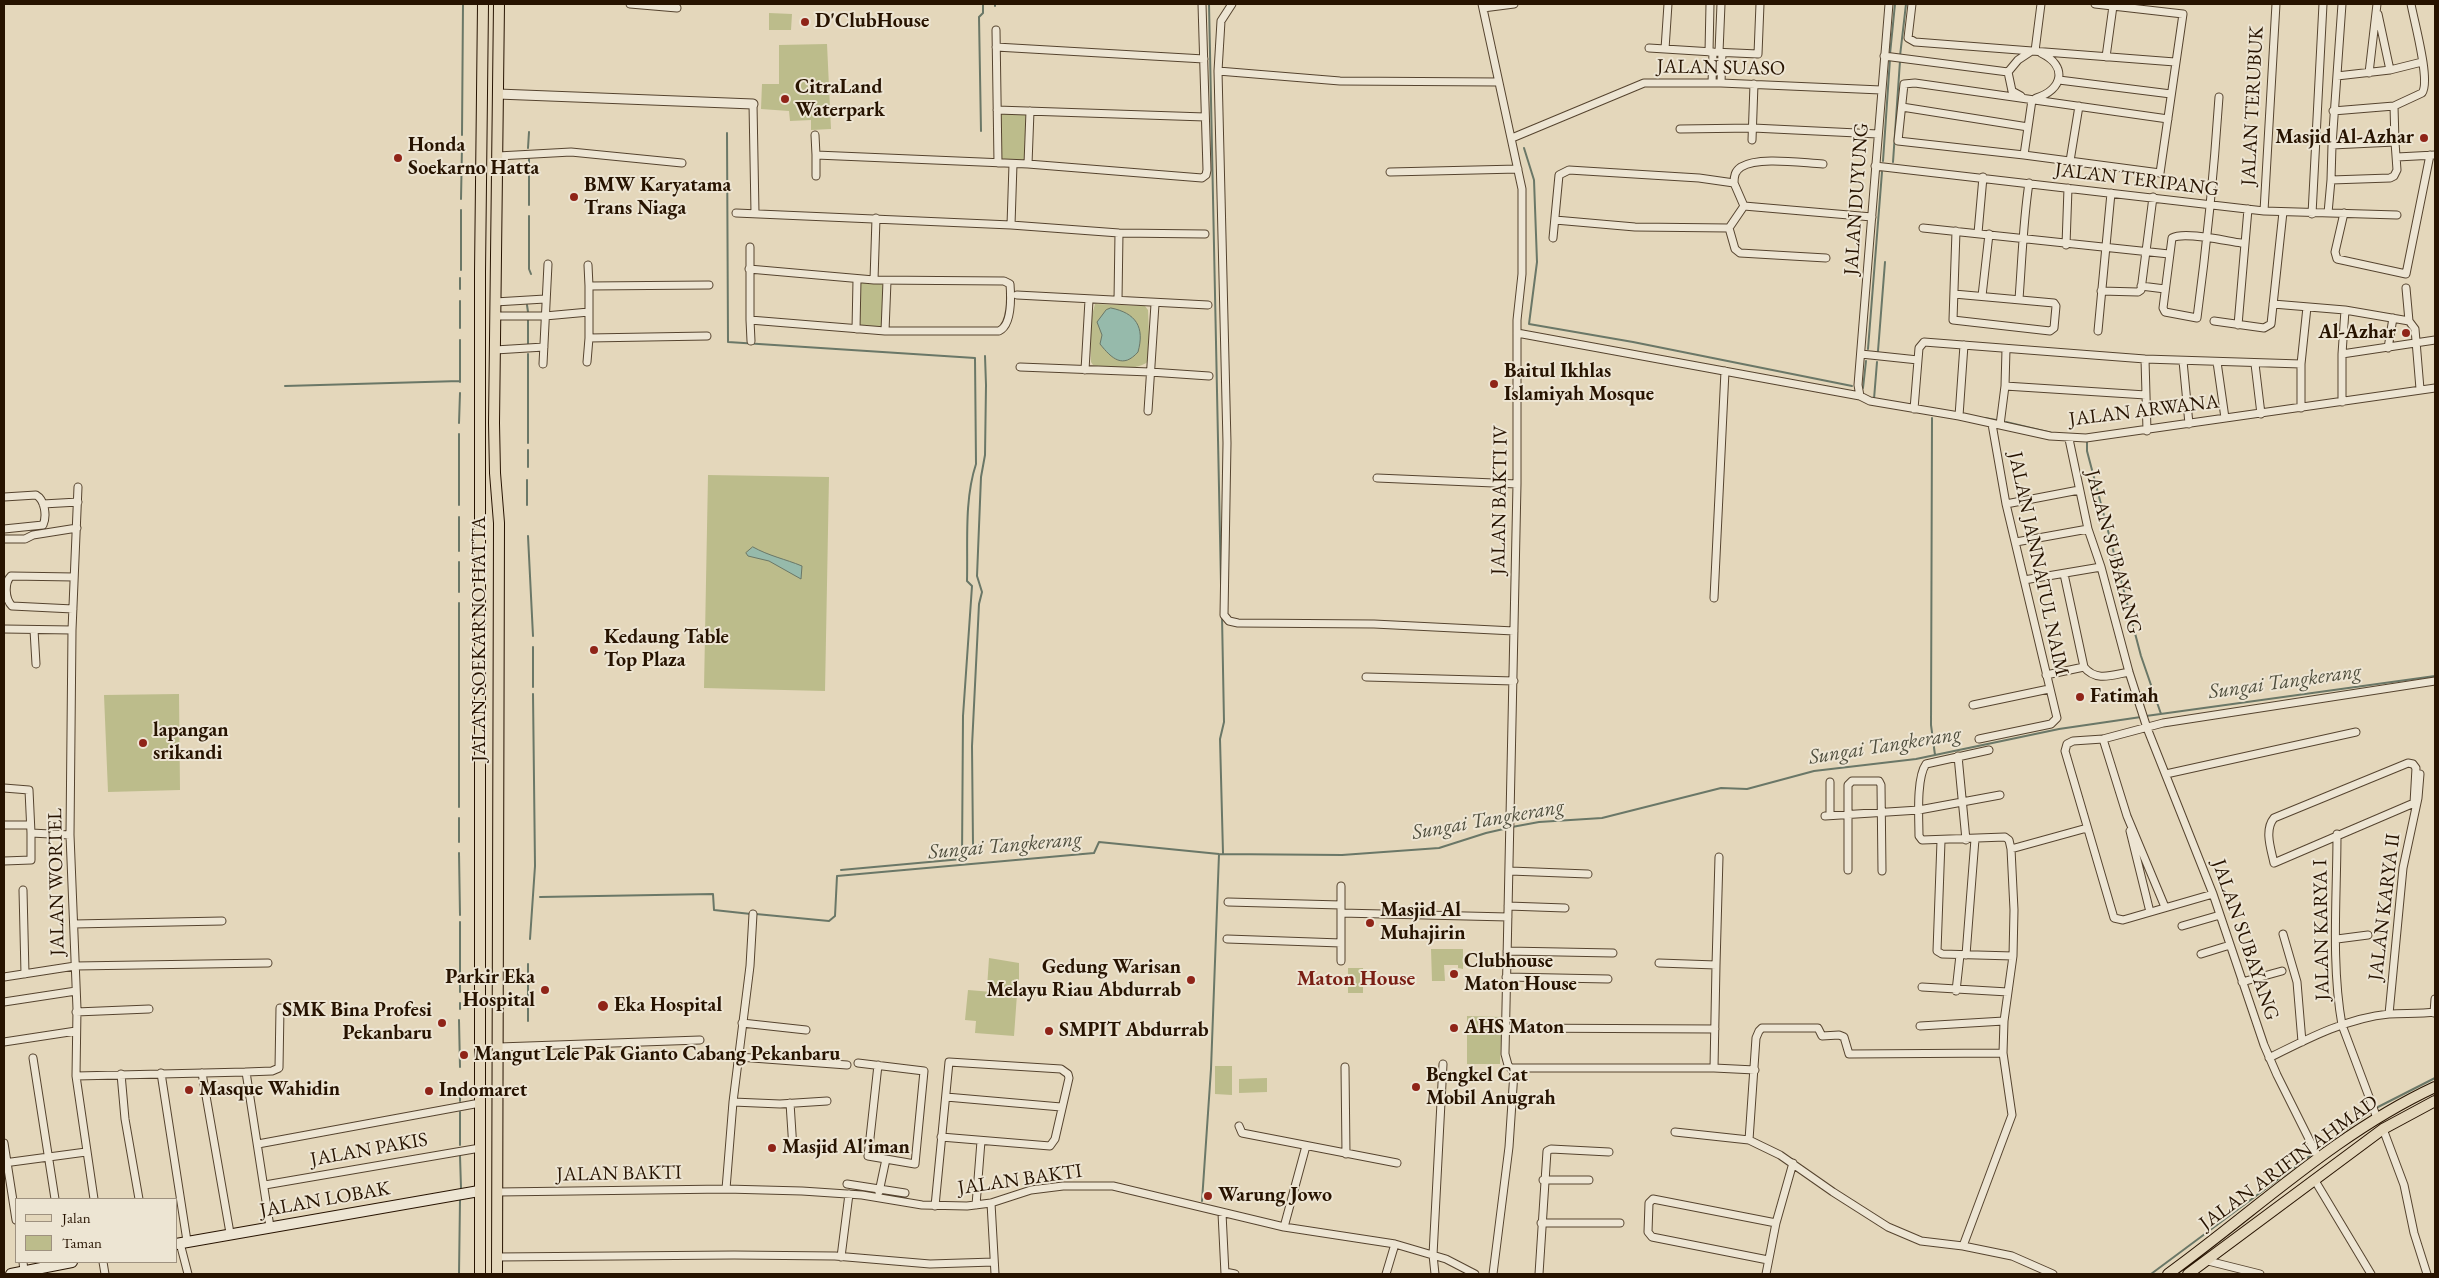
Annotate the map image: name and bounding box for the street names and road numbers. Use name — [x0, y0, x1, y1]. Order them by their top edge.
street label: JALAN TERUBUK — [2237, 26, 2269, 186]
street label: JALAN SUASO — [1657, 55, 1785, 81]
street label: JALAN DUYUNG — [1840, 122, 1874, 276]
street label: JALAN TERIPANG — [2054, 158, 2220, 202]
street label: JALAN ARWANA — [2068, 390, 2220, 432]
street label: JALAN BAKTI IV — [1487, 425, 1513, 575]
street label: JALAN JANNATUL NAIM — [2002, 450, 2074, 678]
street label: JALAN SUBAYANG — [2080, 467, 2146, 637]
street label: JALAN SOEKARNO HATTA — [468, 516, 492, 762]
street label: JALAN WORTEL — [44, 808, 70, 956]
street label: JALAN KARYA II — [2364, 832, 2406, 982]
street label: JALAN SUBAYANG — [2206, 856, 2284, 1024]
street label: JALAN KARYA I — [2309, 859, 2335, 1001]
street label: JALAN ARIFIN AHMAD — [2195, 1090, 2383, 1236]
street label: JALAN PAKIS — [308, 1128, 430, 1172]
street label: JALAN BAKTI — [956, 1159, 1084, 1201]
street label: JALAN BAKTI — [556, 1161, 682, 1187]
street label: JALAN LOBAK — [258, 1177, 392, 1223]

